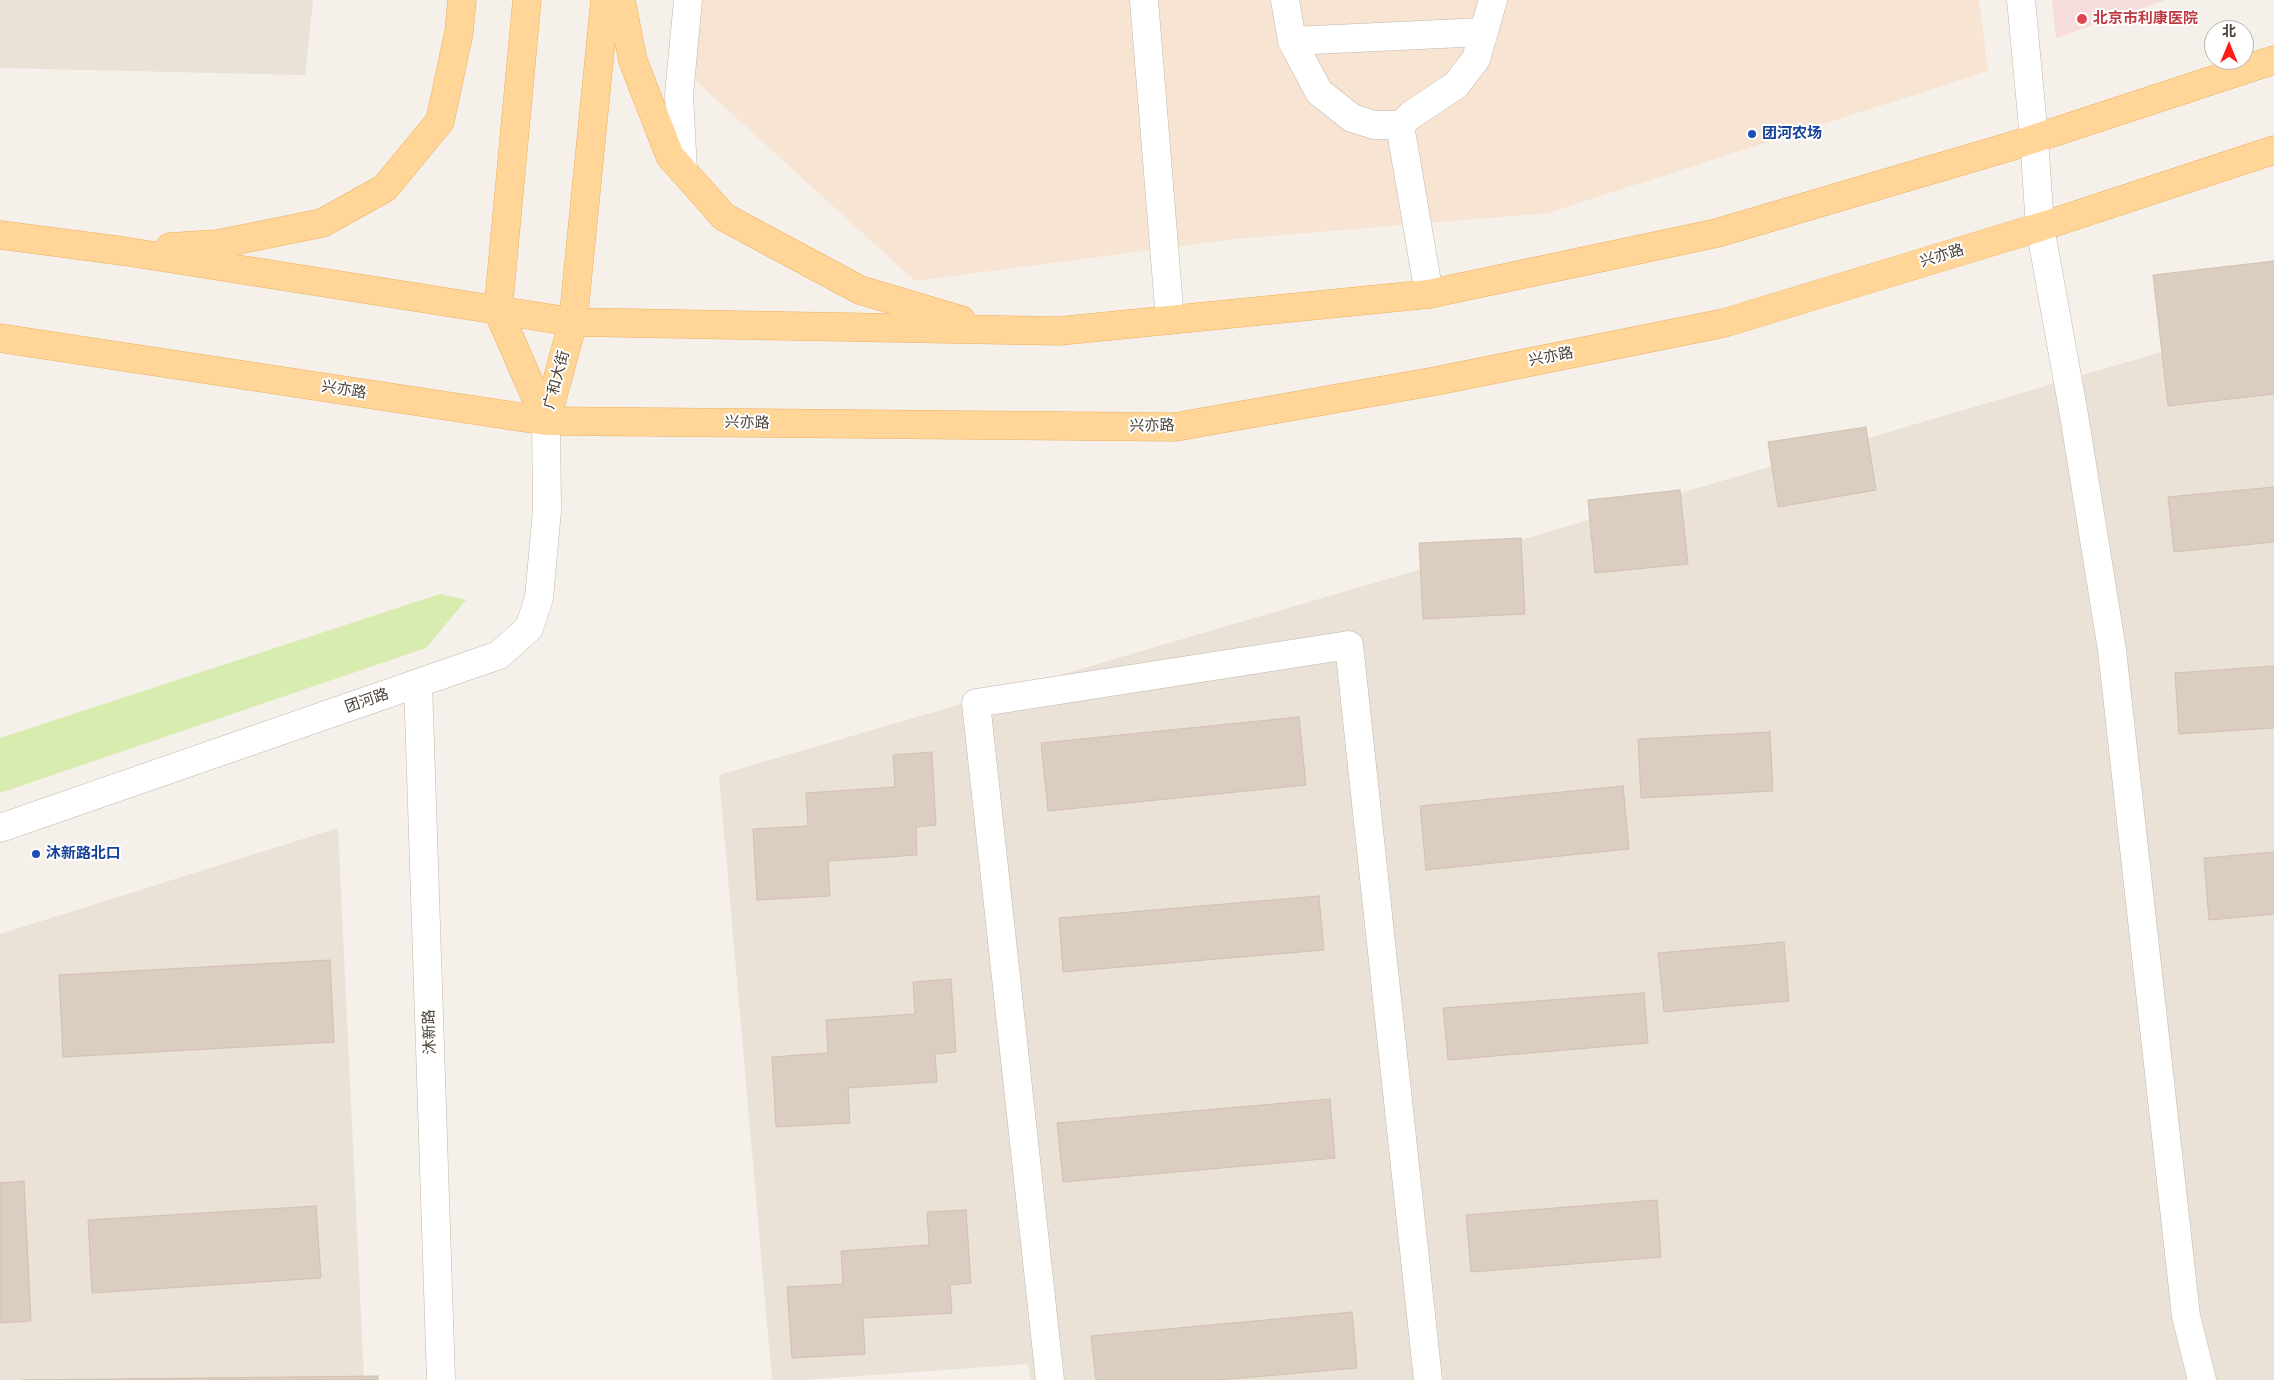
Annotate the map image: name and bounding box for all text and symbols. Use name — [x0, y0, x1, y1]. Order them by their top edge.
place label: 北京市利康医院 — [2093, 10, 2198, 28]
marker: 北京市利康医院 — [2075, 12, 2089, 26]
north arrow — [2204, 20, 2254, 70]
text: 北 — [2222, 21, 2236, 40]
place label: 团河农场 — [1762, 125, 1822, 143]
marker: 团河农场 — [1746, 128, 1758, 140]
street label: 兴亦路 — [1918, 241, 1966, 271]
street label: 兴亦路 — [1527, 344, 1575, 370]
street label: 广和大街 — [541, 349, 573, 411]
street label: 兴亦路 — [320, 378, 368, 402]
street label: 兴亦路 — [724, 414, 770, 432]
street label: 兴亦路 — [1129, 417, 1175, 435]
street label: 团河路 — [343, 685, 391, 717]
place label: 沐新路北口 — [46, 845, 121, 863]
marker: 沐新路北口 — [30, 848, 42, 860]
street label: 沐新路 — [420, 1009, 440, 1055]

